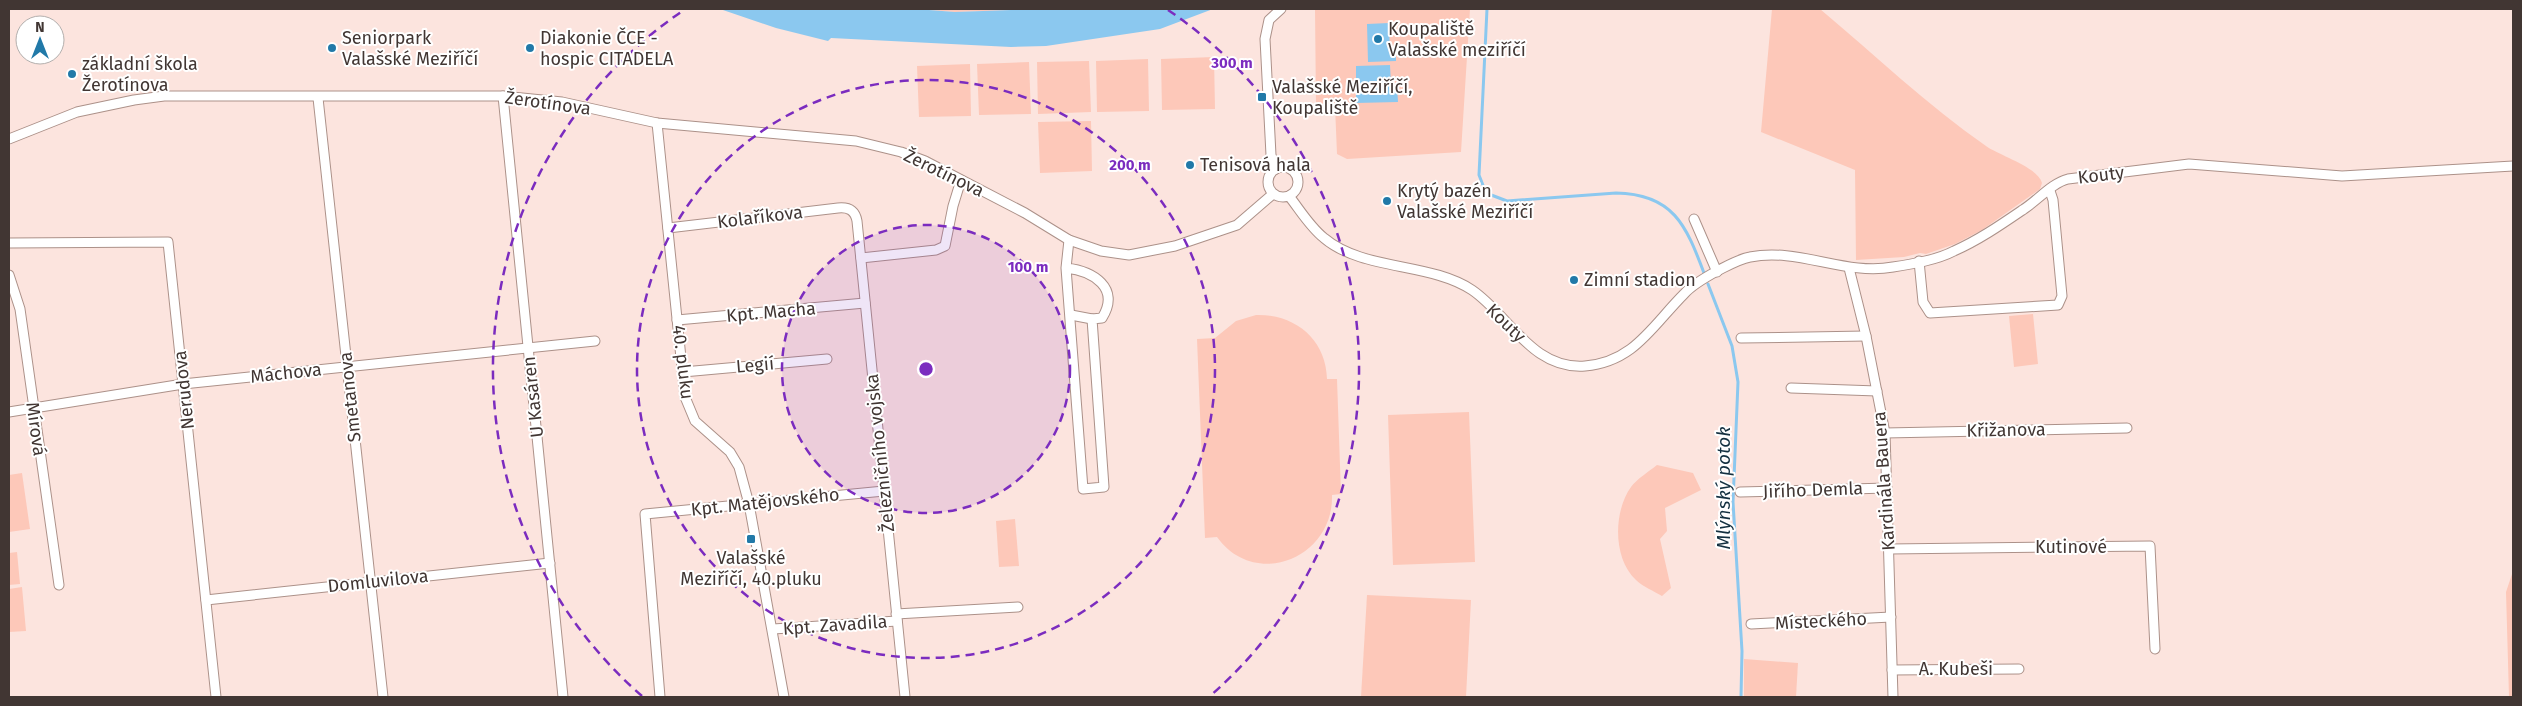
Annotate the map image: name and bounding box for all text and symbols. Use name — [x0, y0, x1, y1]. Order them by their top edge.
north arrow — [15, 15, 65, 65]
place label: Koupaliště Valašské meziříčí — [1388, 18, 1526, 61]
text: N — [35, 19, 45, 36]
place label: Seniorpark Valašské Meziříčí — [342, 27, 478, 70]
place label: Diakonie ČCE - hospic CITADELA — [540, 27, 674, 70]
marker: Koupaliště Valašské meziříčí — [1372, 33, 1384, 45]
marker: Seniorpark Valašské Meziříčí — [326, 42, 338, 54]
marker: Diakonie ČCE - hospic CITADELA — [524, 42, 536, 54]
place label: základní škola Žerotínova — [82, 53, 198, 96]
text: 300 m — [1210, 54, 1253, 72]
marker: základní škola Žerotínova — [66, 68, 78, 80]
place label: Valašské Meziříčí, Koupaliště — [1272, 76, 1413, 119]
street label: Žerotínova — [504, 86, 592, 120]
marker: Valašské Meziříčí, Koupaliště — [1256, 91, 1268, 103]
street label: Žerotínova — [900, 144, 988, 202]
place label: Tenisová hala — [1200, 154, 1311, 176]
text: 200 m — [1109, 156, 1151, 174]
marker: Tenisová hala — [1184, 159, 1196, 171]
street label: Kouty — [2077, 161, 2126, 189]
place label: Krytý bazén Valašské Meziříčí — [1397, 180, 1533, 223]
marker: Krytý bazén Valašské Meziříčí — [1381, 195, 1393, 207]
street label: Kolaříkova — [716, 201, 804, 233]
text: 100 m — [1008, 258, 1048, 276]
place label: Zimní stadion — [1584, 269, 1696, 291]
marker: Zimní stadion — [1568, 274, 1580, 286]
street label: Kpt. Macha — [725, 297, 817, 327]
street label: Kouty — [1482, 299, 1531, 347]
street label: 40. pluku — [668, 324, 698, 400]
street label: Nerudova — [169, 350, 199, 430]
street label: Smetanova — [334, 351, 366, 443]
street label: Legií — [735, 352, 775, 378]
street label: U Kasáren — [518, 355, 548, 439]
street label: Máchova — [249, 358, 323, 388]
centre of rings — [917, 360, 935, 378]
street label: Železničního vojska — [861, 373, 899, 533]
street label: Mírová — [21, 401, 51, 457]
street label: Kardinála Bauera — [1868, 411, 1900, 551]
street label: Křižanova — [1966, 418, 2046, 442]
water label: Mlýnský potok — [1712, 426, 1735, 550]
street label: Jiřího Demla — [1762, 477, 1864, 503]
street label: Kpt. Matějovského — [690, 483, 840, 521]
marker: Valašské Meziříčí, 40.pluku — [745, 533, 757, 545]
street label: Kutinové — [2035, 536, 2107, 558]
place label: Valašské Meziříčí, 40.pluku — [680, 547, 822, 590]
street label: Domluvilova — [327, 565, 429, 597]
street label: Místeckého — [1774, 608, 1868, 634]
street label: Kpt. Zavadila — [782, 610, 888, 640]
street label: A. Kubeši — [1919, 658, 1993, 680]

